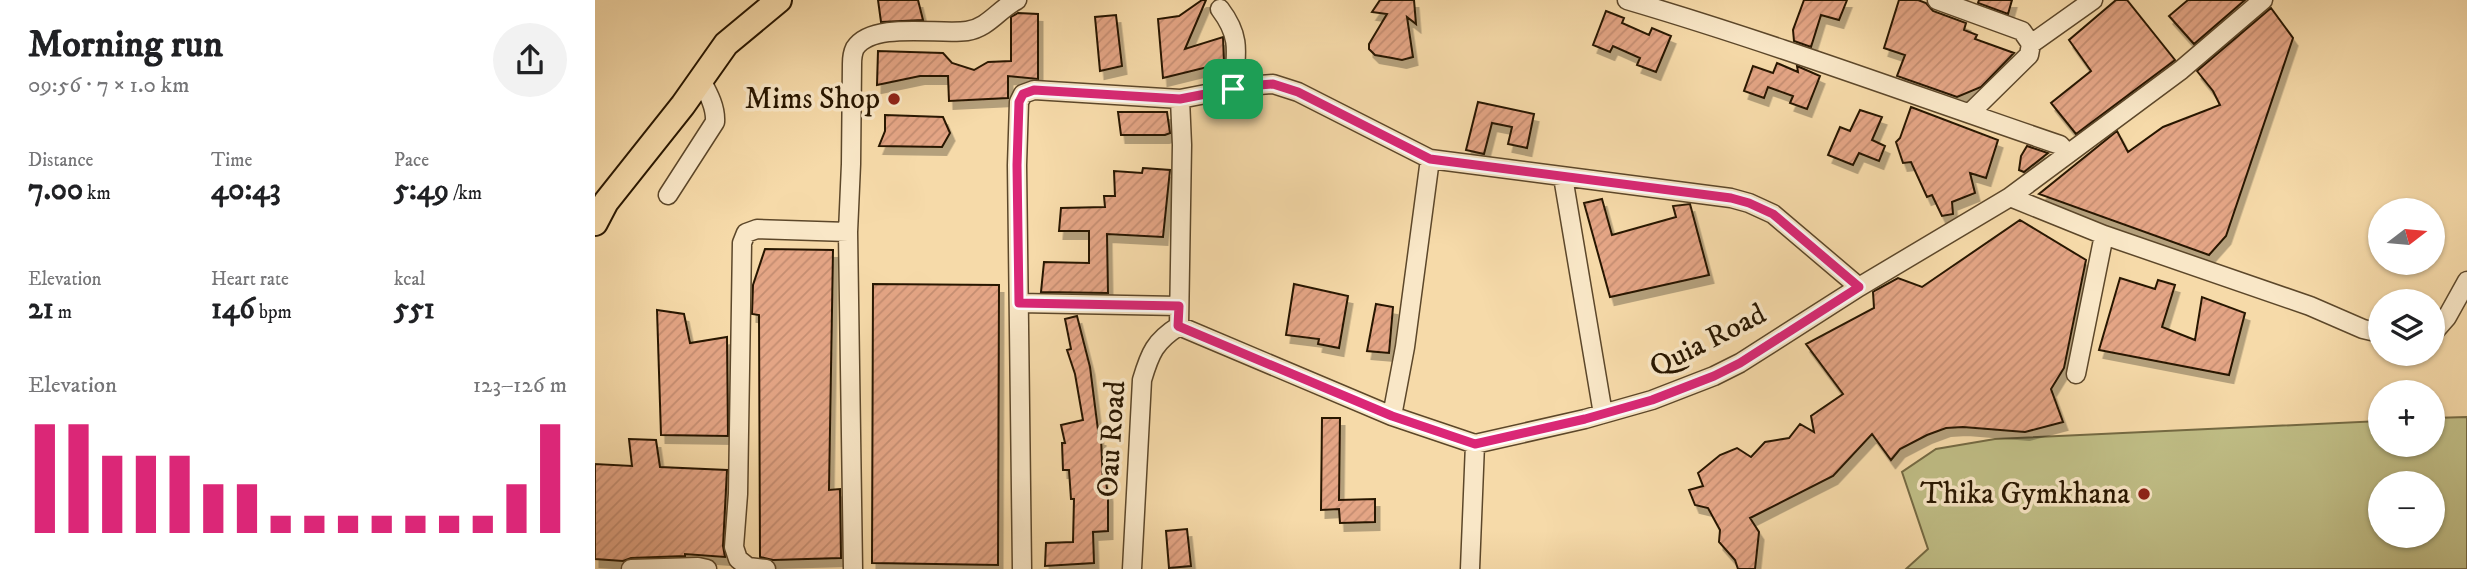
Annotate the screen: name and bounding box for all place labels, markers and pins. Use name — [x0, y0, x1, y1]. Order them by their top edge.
pin — [1203, 59, 1263, 119]
place label: Mims Shop — [745, 81, 880, 118]
marker: Mims Shop — [886, 91, 902, 107]
place label: Thika Gymkhana — [1920, 476, 2130, 513]
marker: Thika Gymkhana — [2136, 486, 2152, 502]

